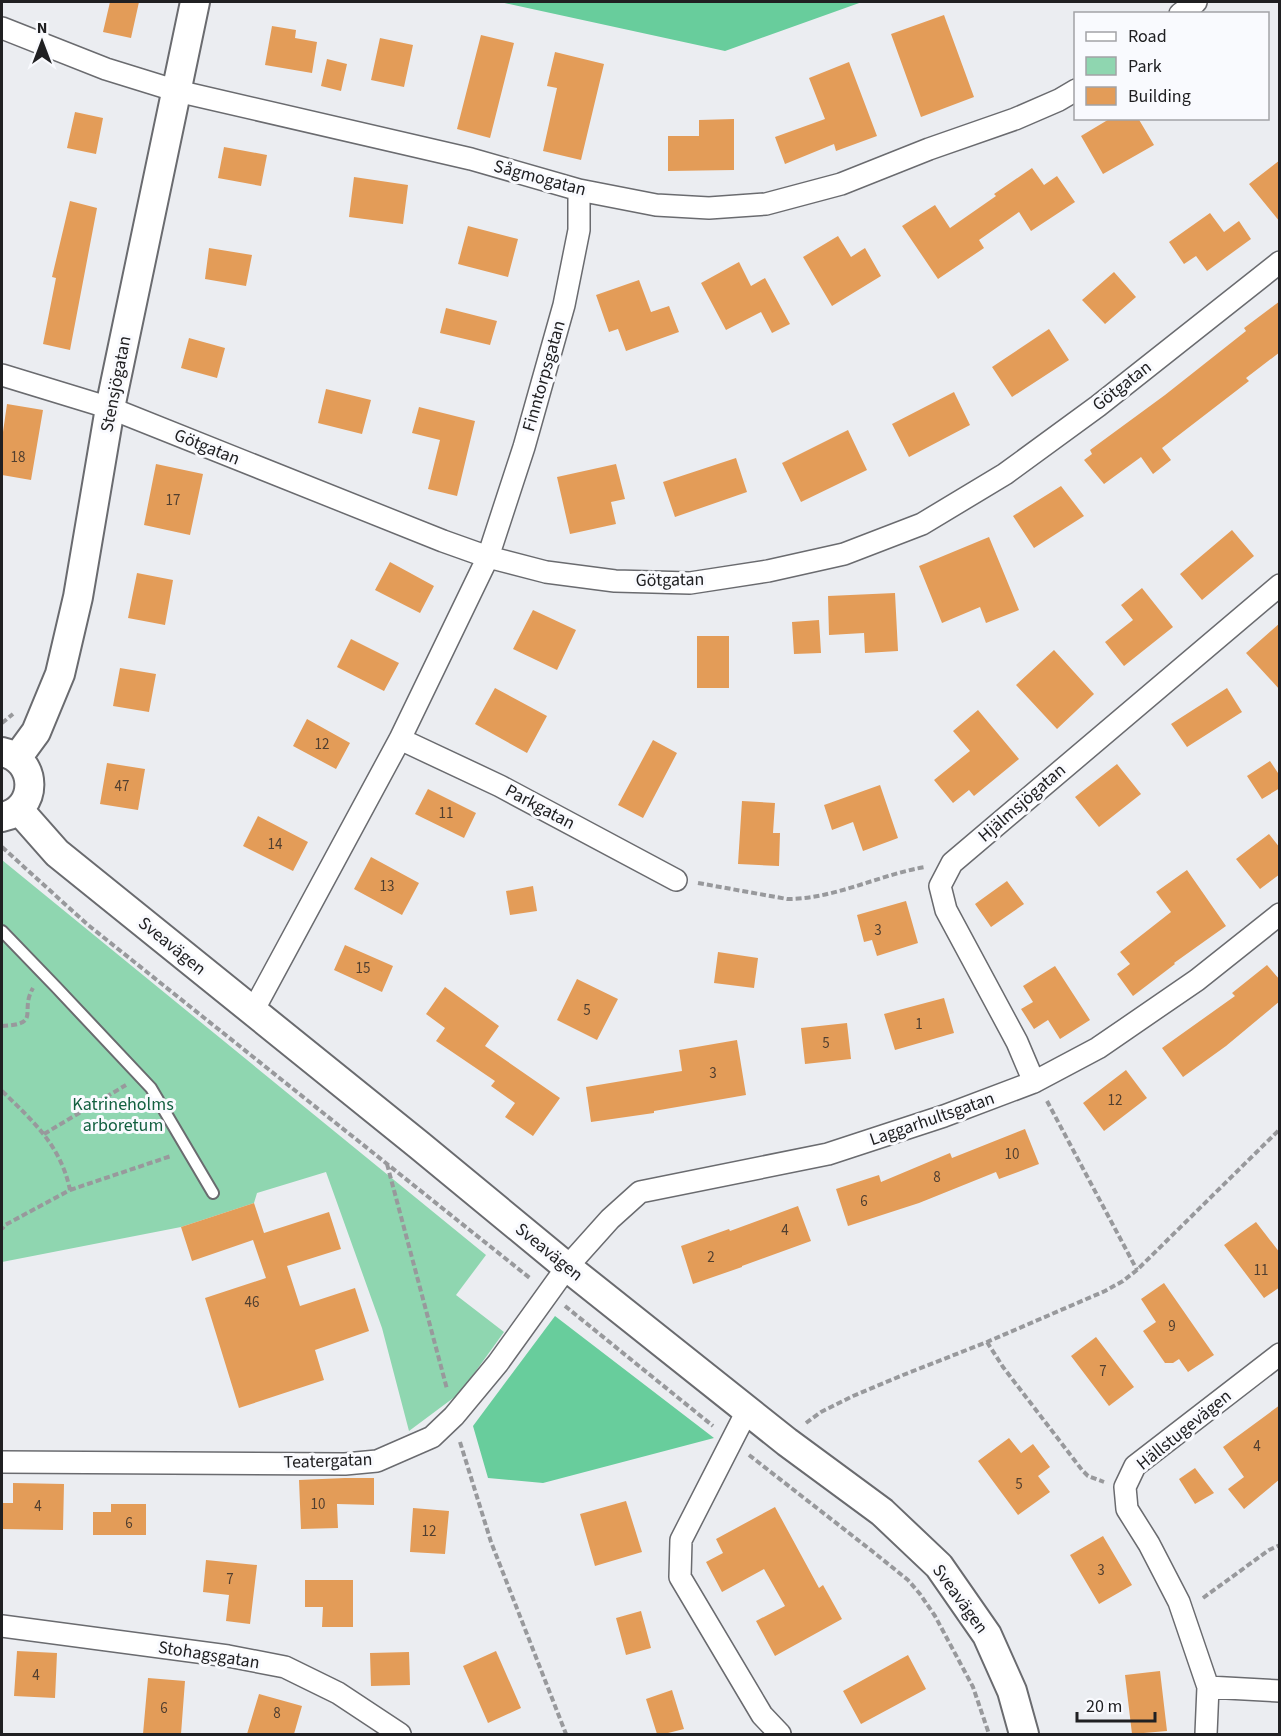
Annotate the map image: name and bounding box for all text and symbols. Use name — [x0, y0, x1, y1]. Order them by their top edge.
north arrow — [12, 12, 72, 72]
legend — [1074, 12, 1269, 120]
text: N — [37, 17, 47, 39]
text: Road — [1128, 24, 1167, 49]
text: Park — [1128, 54, 1162, 79]
text: Building — [1128, 84, 1191, 109]
street label: Sågmogatan — [491, 154, 589, 202]
street label: Finntorpsgatan — [516, 317, 572, 435]
street label: Stensjögatan — [94, 334, 138, 434]
street label: Götgatan — [1087, 355, 1157, 417]
street label: Götgatan — [170, 423, 244, 471]
house number: 18 — [11, 447, 25, 468]
house number: 17 — [166, 490, 180, 511]
street label: Götgatan — [635, 567, 705, 593]
house number: 12 — [315, 734, 329, 755]
street label: Hjälmsjögatan — [973, 758, 1071, 848]
house number: 47 — [115, 776, 129, 797]
street label: Parkgatan — [501, 778, 579, 836]
house number: 11 — [439, 803, 453, 824]
house number: 14 — [268, 834, 283, 855]
house number: 13 — [380, 876, 394, 897]
street label: Sveavägen — [133, 911, 211, 981]
house number: 3 — [874, 920, 882, 941]
house number: 15 — [356, 958, 370, 979]
house number: 5 — [583, 1000, 591, 1021]
house number: 1 — [915, 1014, 923, 1035]
house number: 5 — [822, 1033, 830, 1054]
house number: 3 — [709, 1063, 717, 1084]
street label: Laggarhultsgatan — [866, 1086, 998, 1152]
house number: 12 — [1108, 1090, 1122, 1111]
park label: Katrineholms arboretum — [72, 1092, 174, 1138]
house number: 10 — [1005, 1144, 1019, 1165]
house number: 8 — [933, 1167, 941, 1188]
house number: 6 — [860, 1191, 868, 1212]
street label: Sveavägen — [510, 1217, 588, 1287]
house number: 4 — [781, 1220, 789, 1241]
house number: 2 — [707, 1247, 715, 1268]
house number: 11 — [1254, 1260, 1268, 1281]
house number: 46 — [245, 1292, 259, 1313]
house number: 9 — [1168, 1316, 1176, 1337]
house number: 7 — [1099, 1361, 1107, 1382]
street label: Hällstugevägen — [1131, 1384, 1237, 1476]
house number: 4 — [1253, 1436, 1261, 1457]
street label: Teatergatan — [283, 1447, 373, 1475]
house number: 5 — [1015, 1474, 1023, 1495]
house number: 10 — [311, 1494, 325, 1515]
house number: 4 — [34, 1496, 42, 1517]
house number: 6 — [125, 1513, 133, 1534]
house number: 12 — [422, 1521, 436, 1542]
street label: Sveavägen — [926, 1559, 994, 1639]
house number: 3 — [1097, 1560, 1105, 1581]
house number: 7 — [226, 1569, 234, 1590]
street label: Stohagsgatan — [156, 1635, 262, 1675]
house number: 4 — [32, 1665, 40, 1686]
scale bar — [1077, 1685, 1155, 1723]
text: 20 m — [1086, 1694, 1122, 1719]
house number: 6 — [160, 1698, 168, 1719]
house number: 8 — [273, 1703, 281, 1724]

